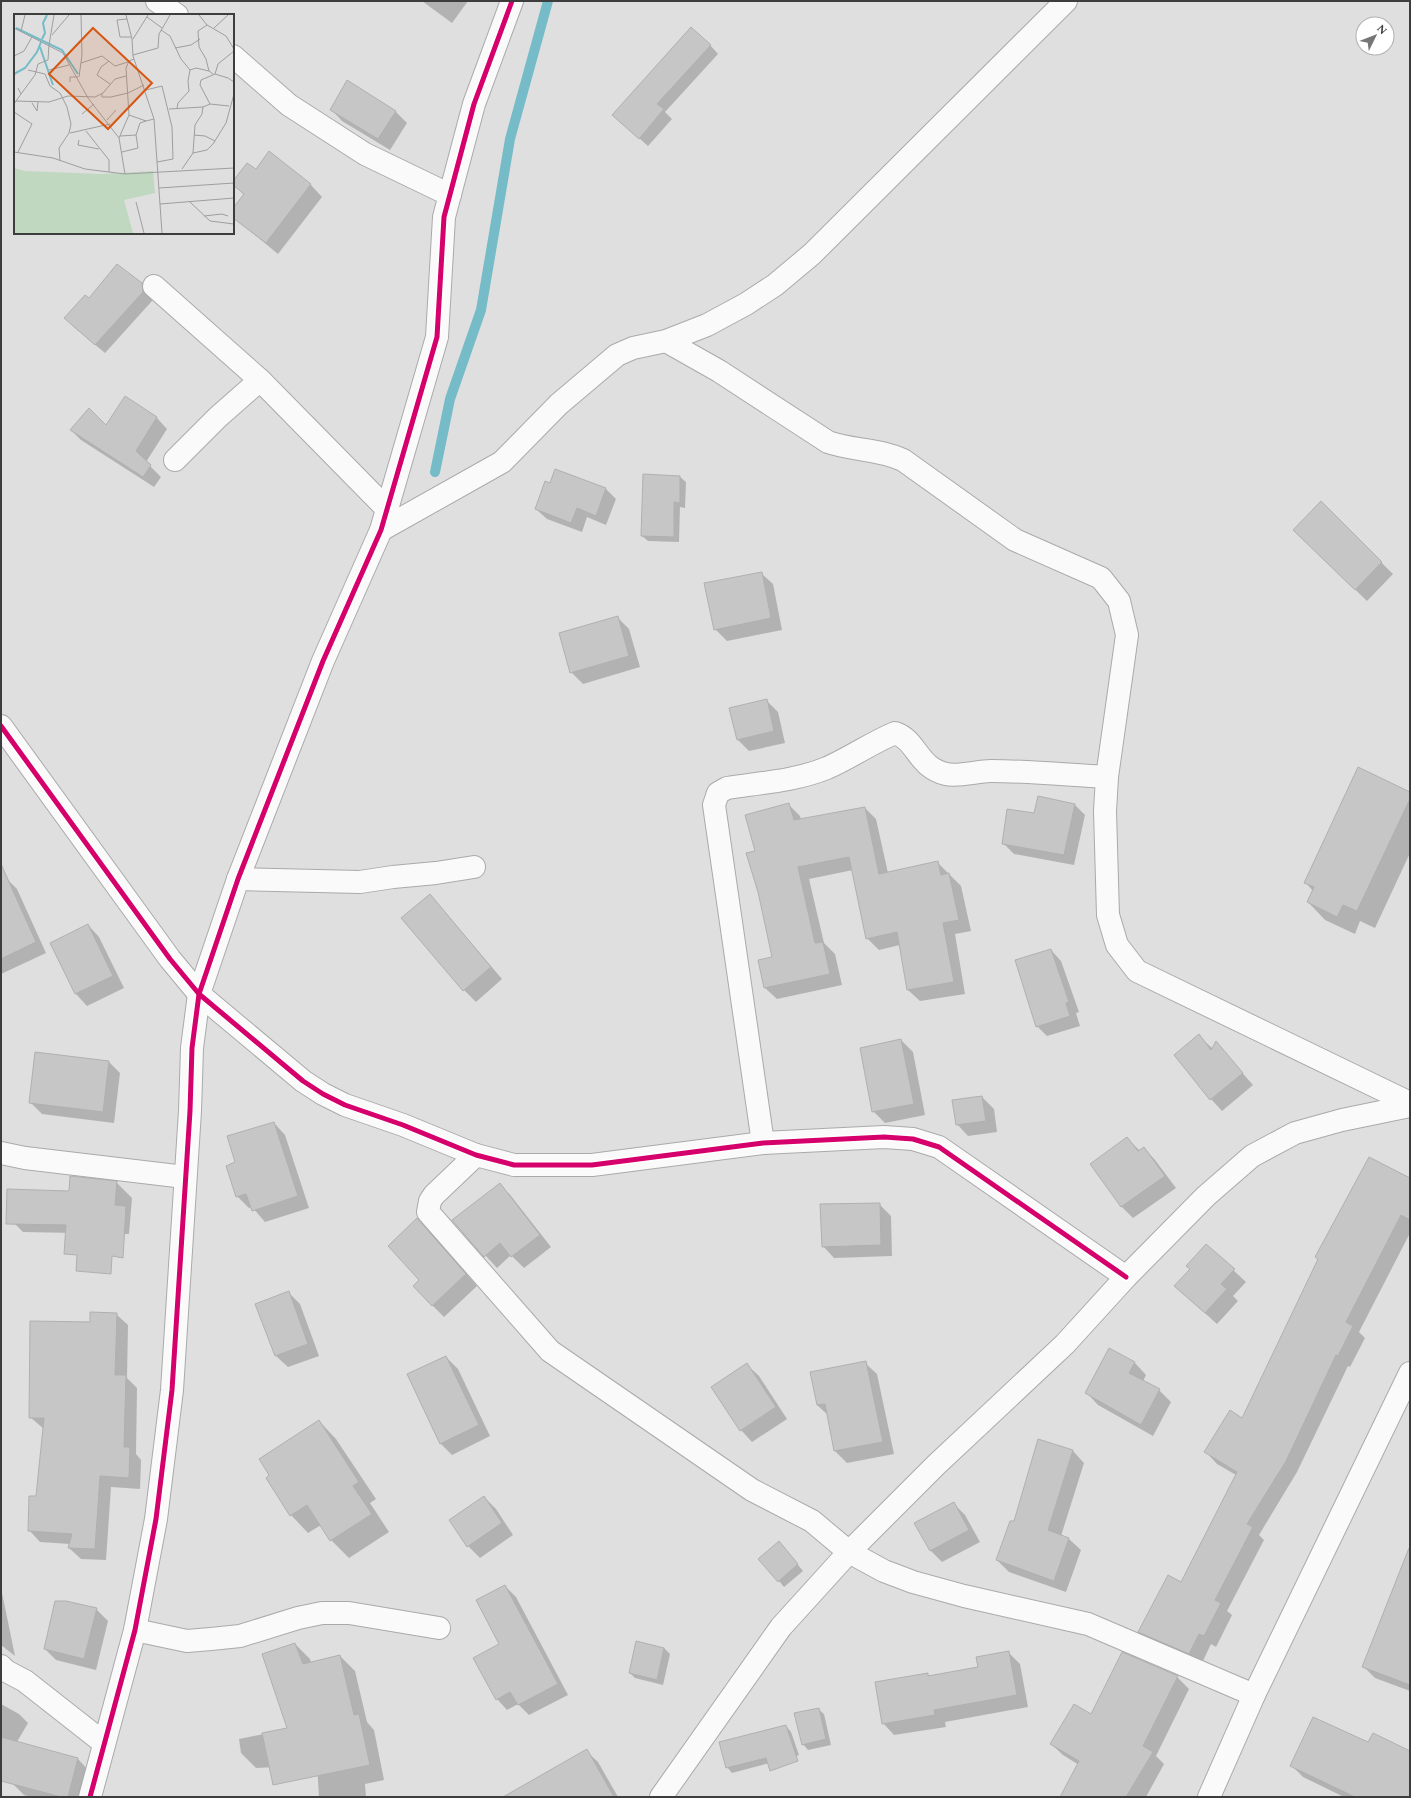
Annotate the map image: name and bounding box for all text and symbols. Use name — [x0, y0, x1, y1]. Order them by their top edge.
inset map — [14, 14, 234, 234]
north arrow — [1355, 16, 1395, 56]
text: N — [1373, 20, 1391, 39]

